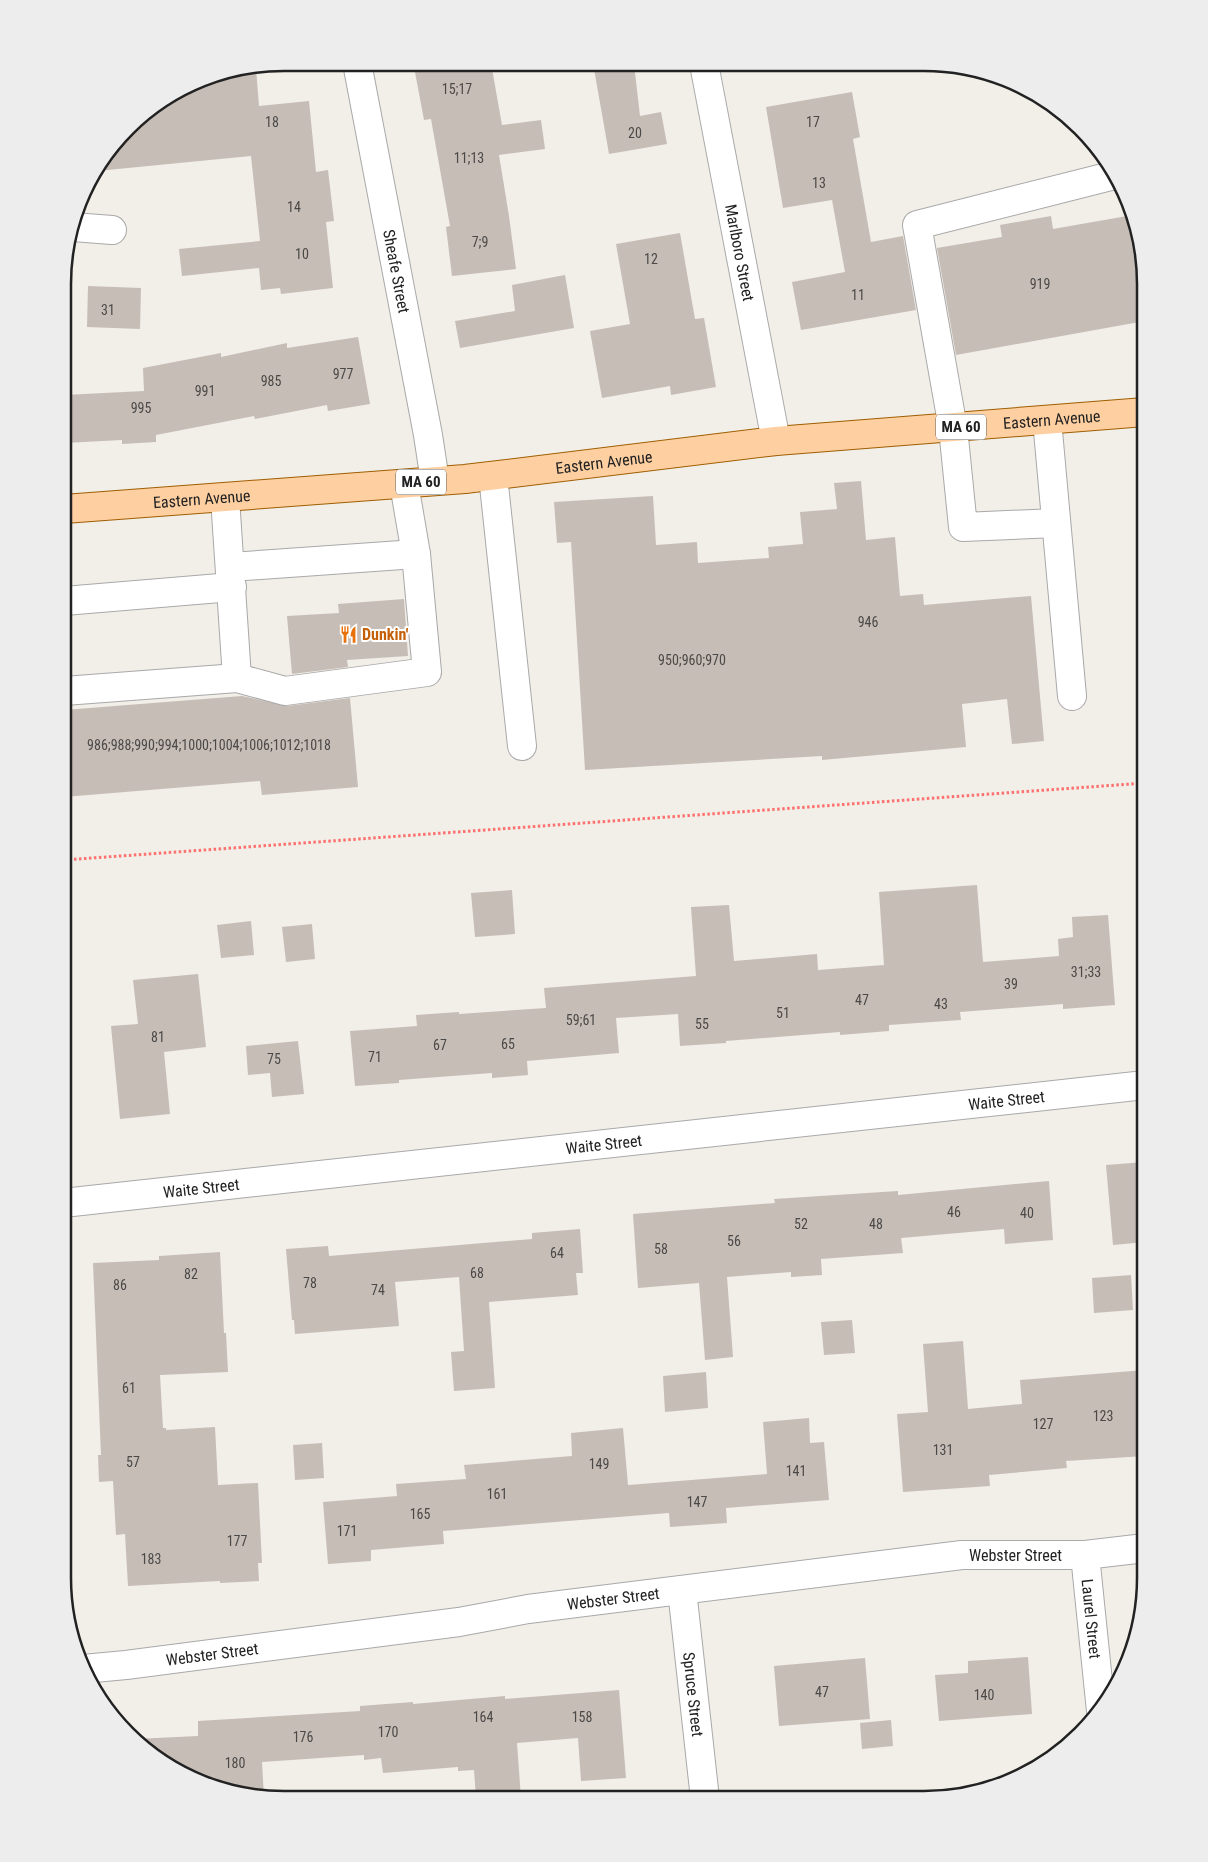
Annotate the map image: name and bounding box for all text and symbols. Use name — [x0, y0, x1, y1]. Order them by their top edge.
house number: 15;17 — [442, 81, 472, 97]
house number: 18 — [265, 114, 279, 130]
house number: 17 — [806, 114, 820, 130]
house number: 20 — [628, 125, 642, 141]
house number: 11;13 — [454, 150, 484, 166]
house number: 13 — [812, 175, 826, 191]
house number: 14 — [287, 199, 301, 215]
street label: Marlboro Street — [721, 203, 759, 303]
street label: Sheafe Street — [379, 228, 414, 315]
house number: 7;9 — [472, 234, 488, 250]
house number: 10 — [295, 246, 309, 262]
house number: 12 — [644, 251, 658, 267]
house number: 919 — [1030, 276, 1050, 292]
house number: 11 — [851, 287, 865, 303]
house number: 31 — [101, 302, 115, 318]
house number: 977 — [333, 366, 353, 382]
house number: 985 — [261, 373, 281, 389]
house number: 991 — [195, 383, 215, 399]
house number: 995 — [131, 400, 151, 416]
street label: Eastern Avenue — [1002, 406, 1101, 433]
road number: MA 60 — [936, 414, 986, 440]
street label: Eastern Avenue — [554, 447, 653, 477]
road number: MA 60 — [396, 470, 446, 494]
street label: Eastern Avenue — [152, 486, 251, 512]
house number: 946 — [858, 614, 878, 630]
restaurant icon: Dunkin' — [338, 624, 358, 644]
place label: Dunkin' — [362, 625, 409, 644]
house number: 950;960;970 — [658, 652, 726, 668]
house number: 986;988;990;994;1000;1004;1006;1012;1018 — [87, 737, 331, 753]
house number: 31;33 — [1071, 964, 1101, 980]
house number: 39 — [1004, 976, 1018, 992]
house number: 47 — [855, 992, 869, 1008]
house number: 43 — [934, 996, 948, 1012]
house number: 51 — [776, 1005, 790, 1021]
house number: 59;61 — [566, 1012, 596, 1028]
house number: 55 — [695, 1016, 709, 1032]
house number: 81 — [151, 1029, 165, 1045]
house number: 65 — [501, 1036, 515, 1052]
house number: 67 — [433, 1037, 447, 1053]
house number: 71 — [368, 1049, 382, 1065]
house number: 75 — [267, 1051, 281, 1067]
street label: Waite Street — [967, 1086, 1046, 1114]
street label: Waite Street — [565, 1130, 643, 1158]
street label: Waite Street — [162, 1174, 241, 1202]
house number: 46 — [947, 1204, 961, 1220]
house number: 40 — [1020, 1205, 1034, 1221]
house number: 52 — [794, 1216, 808, 1232]
house number: 48 — [869, 1216, 883, 1232]
house number: 56 — [727, 1233, 741, 1249]
house number: 58 — [654, 1241, 668, 1257]
house number: 64 — [550, 1245, 564, 1261]
house number: 68 — [470, 1265, 484, 1281]
house number: 82 — [184, 1266, 198, 1282]
house number: 78 — [303, 1275, 317, 1291]
house number: 86 — [113, 1277, 127, 1293]
house number: 74 — [371, 1282, 385, 1298]
house number: 61 — [122, 1380, 136, 1396]
house number: 123 — [1093, 1408, 1113, 1424]
house number: 127 — [1033, 1416, 1053, 1432]
house number: 131 — [933, 1442, 953, 1458]
house number: 57 — [126, 1454, 140, 1470]
house number: 149 — [589, 1456, 609, 1472]
house number: 141 — [786, 1463, 806, 1479]
house number: 161 — [487, 1486, 507, 1502]
house number: 147 — [687, 1494, 707, 1510]
house number: 165 — [410, 1506, 430, 1522]
house number: 171 — [337, 1523, 357, 1539]
house number: 177 — [227, 1533, 247, 1549]
street label: Webster Street — [969, 1546, 1062, 1565]
house number: 183 — [141, 1551, 161, 1567]
street label: Laurel Street — [1078, 1578, 1105, 1660]
street label: Webster Street — [566, 1583, 661, 1614]
street label: Webster Street — [165, 1638, 260, 1669]
street label: Spruce Street — [679, 1651, 708, 1738]
house number: 47 — [815, 1684, 829, 1700]
house number: 140 — [974, 1687, 994, 1703]
house number: 164 — [473, 1709, 493, 1725]
house number: 158 — [572, 1709, 592, 1725]
house number: 170 — [378, 1724, 398, 1740]
house number: 176 — [293, 1729, 313, 1745]
house number: 180 — [225, 1755, 245, 1771]

